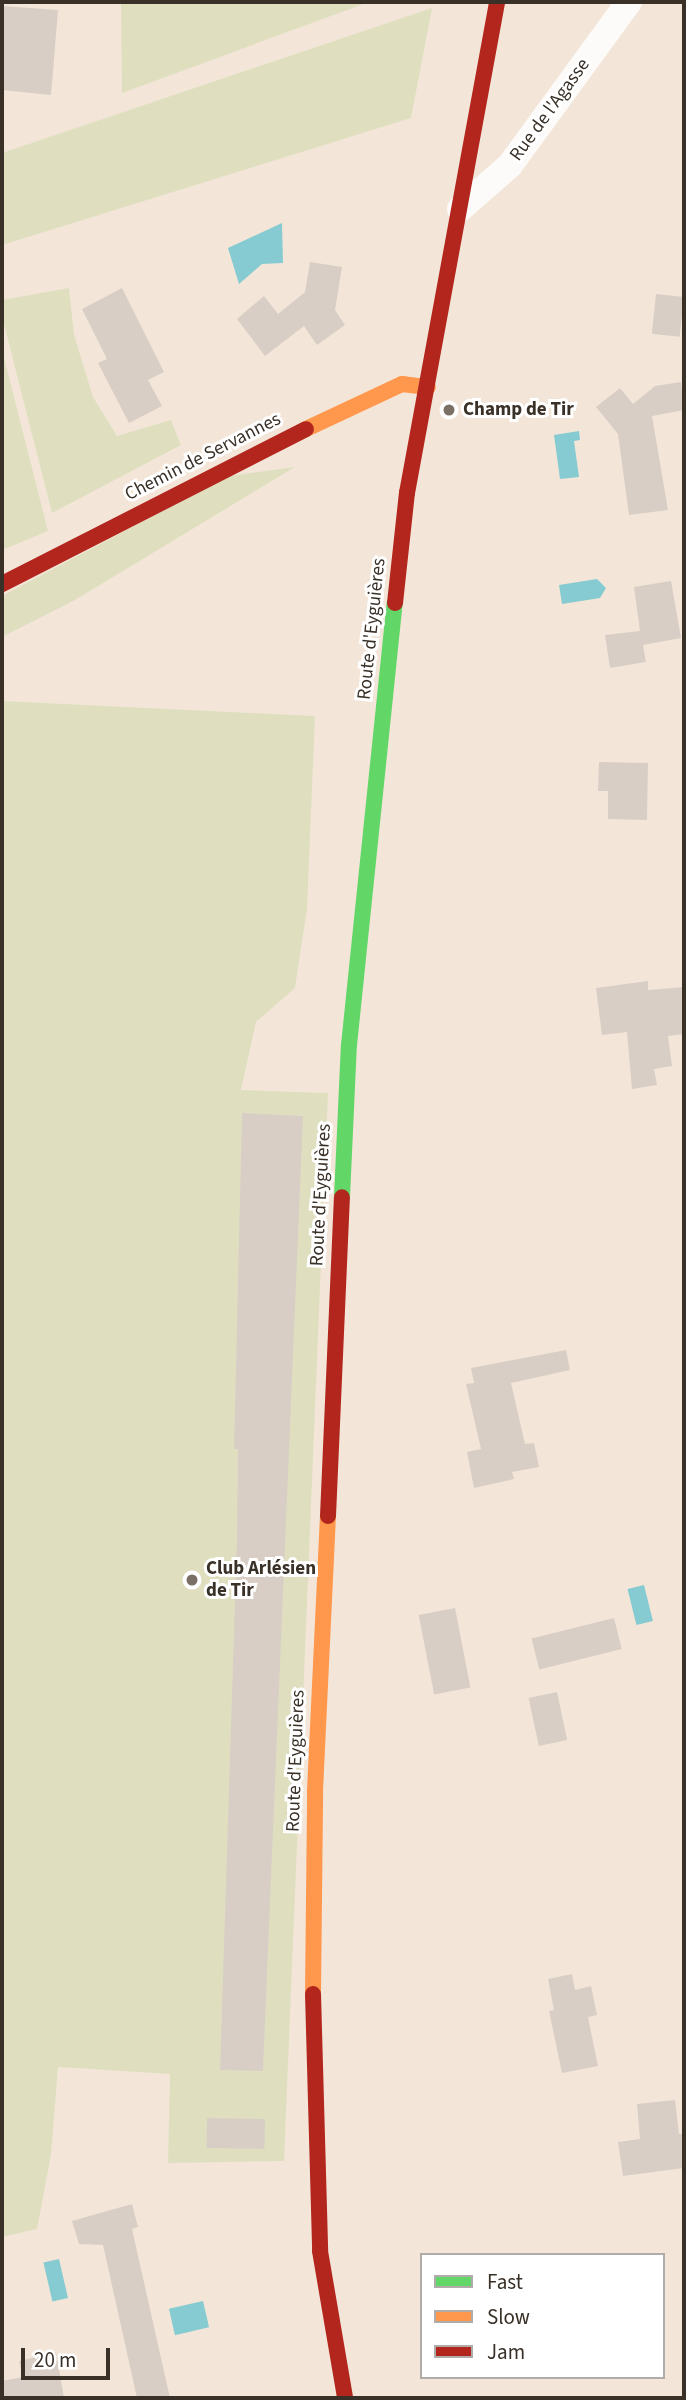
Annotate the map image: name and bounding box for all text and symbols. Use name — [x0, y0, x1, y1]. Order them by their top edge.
street label: Rue de l'Agasse — [505, 54, 595, 166]
place label: Champ de Tir — [463, 399, 574, 421]
marker: Champ de Tir — [441, 402, 457, 418]
street label: Chemin de Servannes — [121, 408, 285, 506]
street label: Route d'Eyguières — [353, 557, 391, 701]
street label: Route d'Eyguières — [306, 1123, 336, 1267]
place label: Club Arlésien de Tir — [206, 1558, 316, 1602]
marker: Club Arlésien de Tir — [184, 1572, 200, 1588]
street label: Route d'Eyguières — [282, 1689, 310, 1833]
legend — [420, 2253, 665, 2379]
text: Fast — [487, 2267, 523, 2297]
text: Slow — [487, 2302, 530, 2332]
scale bar — [24, 2334, 114, 2378]
text: Jam — [487, 2337, 525, 2367]
text: 20 m — [34, 2345, 76, 2375]

